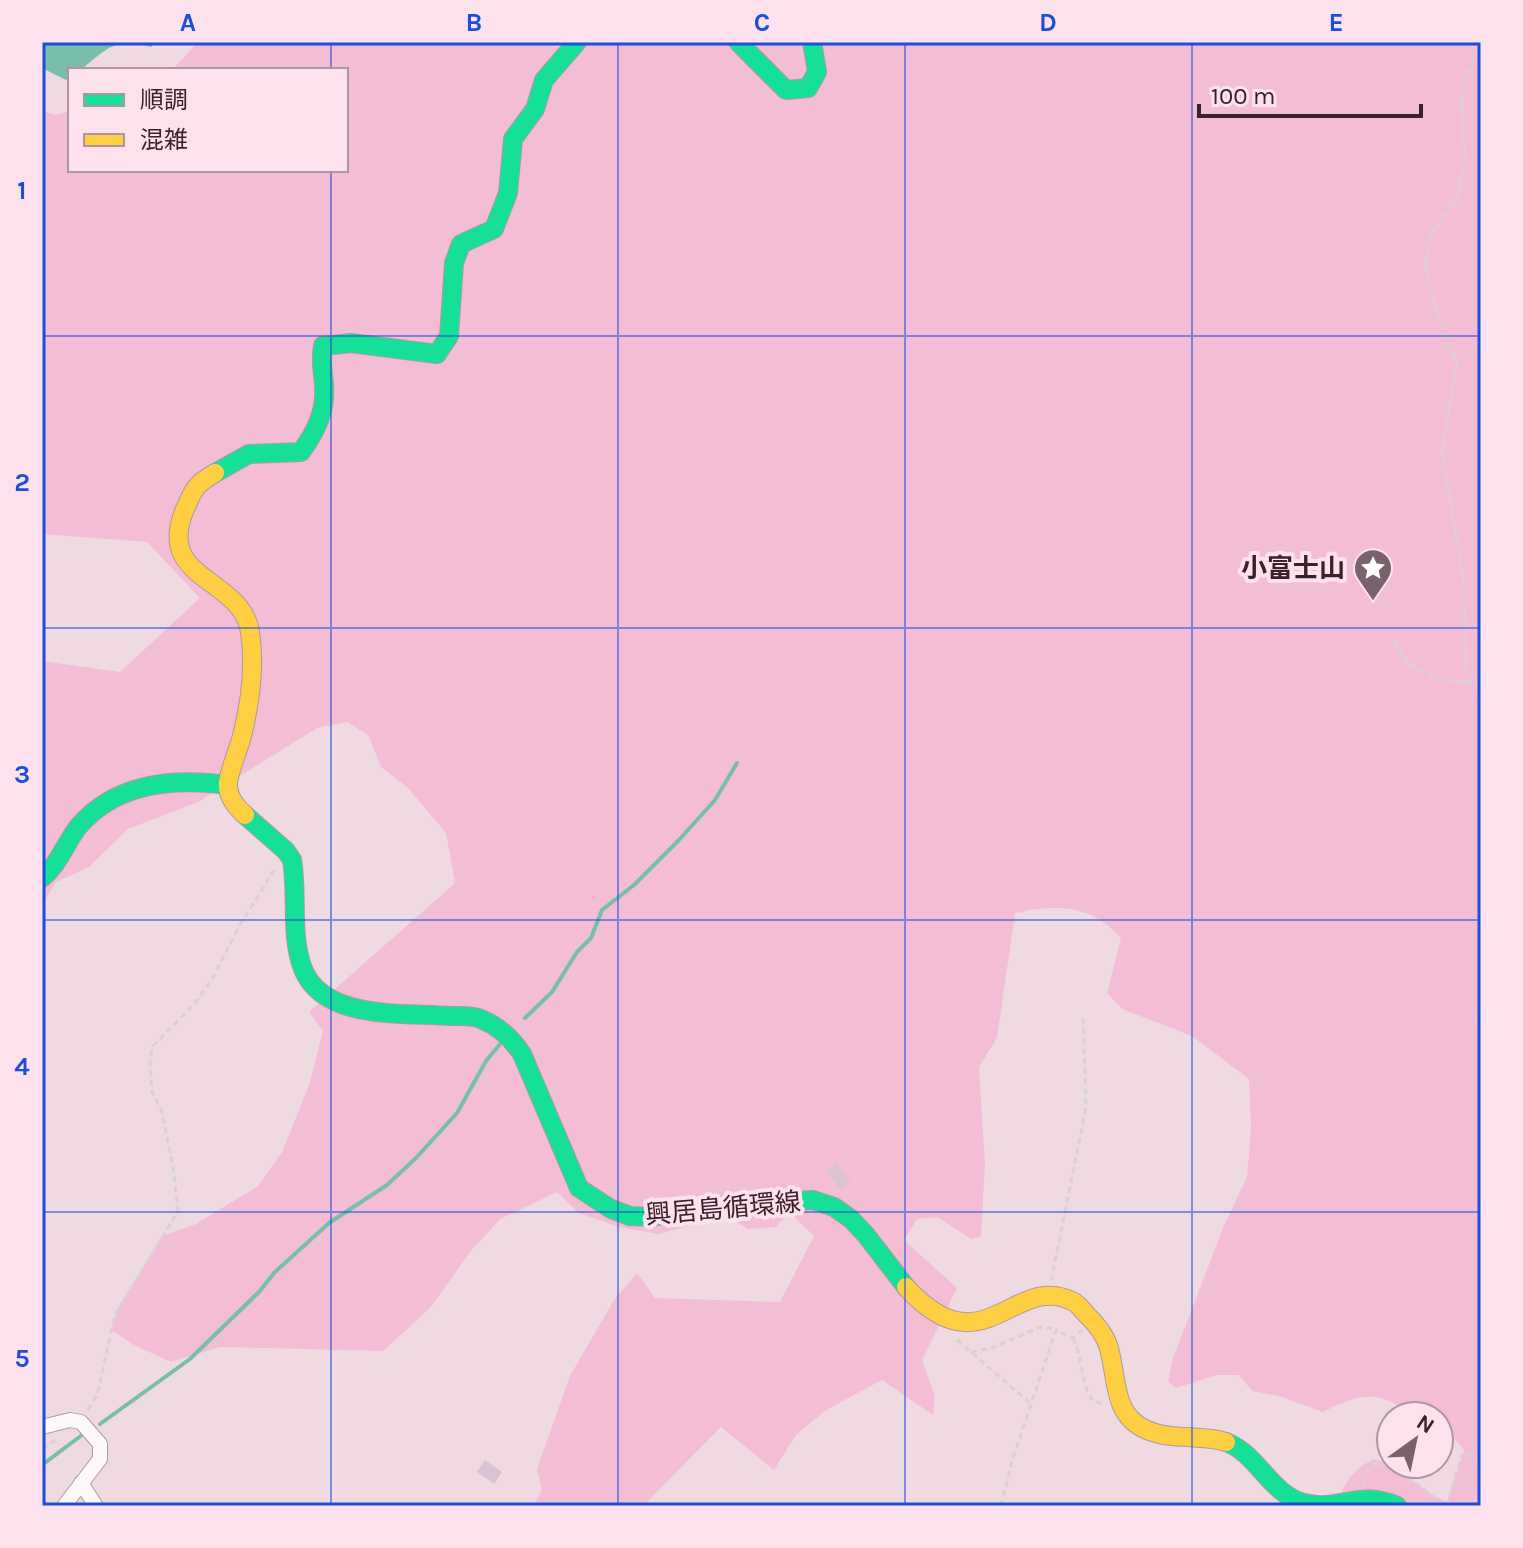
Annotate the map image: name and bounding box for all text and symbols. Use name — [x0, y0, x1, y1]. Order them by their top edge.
text: A — [180, 7, 196, 38]
text: B — [466, 7, 482, 38]
text: C — [754, 7, 770, 38]
text: D — [1039, 7, 1057, 38]
text: E — [1328, 7, 1344, 38]
legend — [68, 68, 348, 172]
scale bar — [1199, 68, 1421, 118]
text: 100 m — [1211, 82, 1276, 110]
text: 順調 — [140, 86, 188, 114]
text: 混雑 — [140, 126, 188, 154]
text: 1 — [17, 175, 27, 206]
text: 2 — [14, 467, 30, 498]
place icon: 小富士山 — [1352, 547, 1394, 602]
place label: 小富士山 — [1241, 553, 1345, 584]
text: 3 — [14, 759, 30, 790]
text: 4 — [14, 1051, 30, 1082]
street label: 興居島循環線 — [644, 1186, 802, 1231]
text: 5 — [14, 1343, 30, 1374]
north arrow — [1375, 1400, 1455, 1480]
text: N — [1412, 1409, 1439, 1439]

